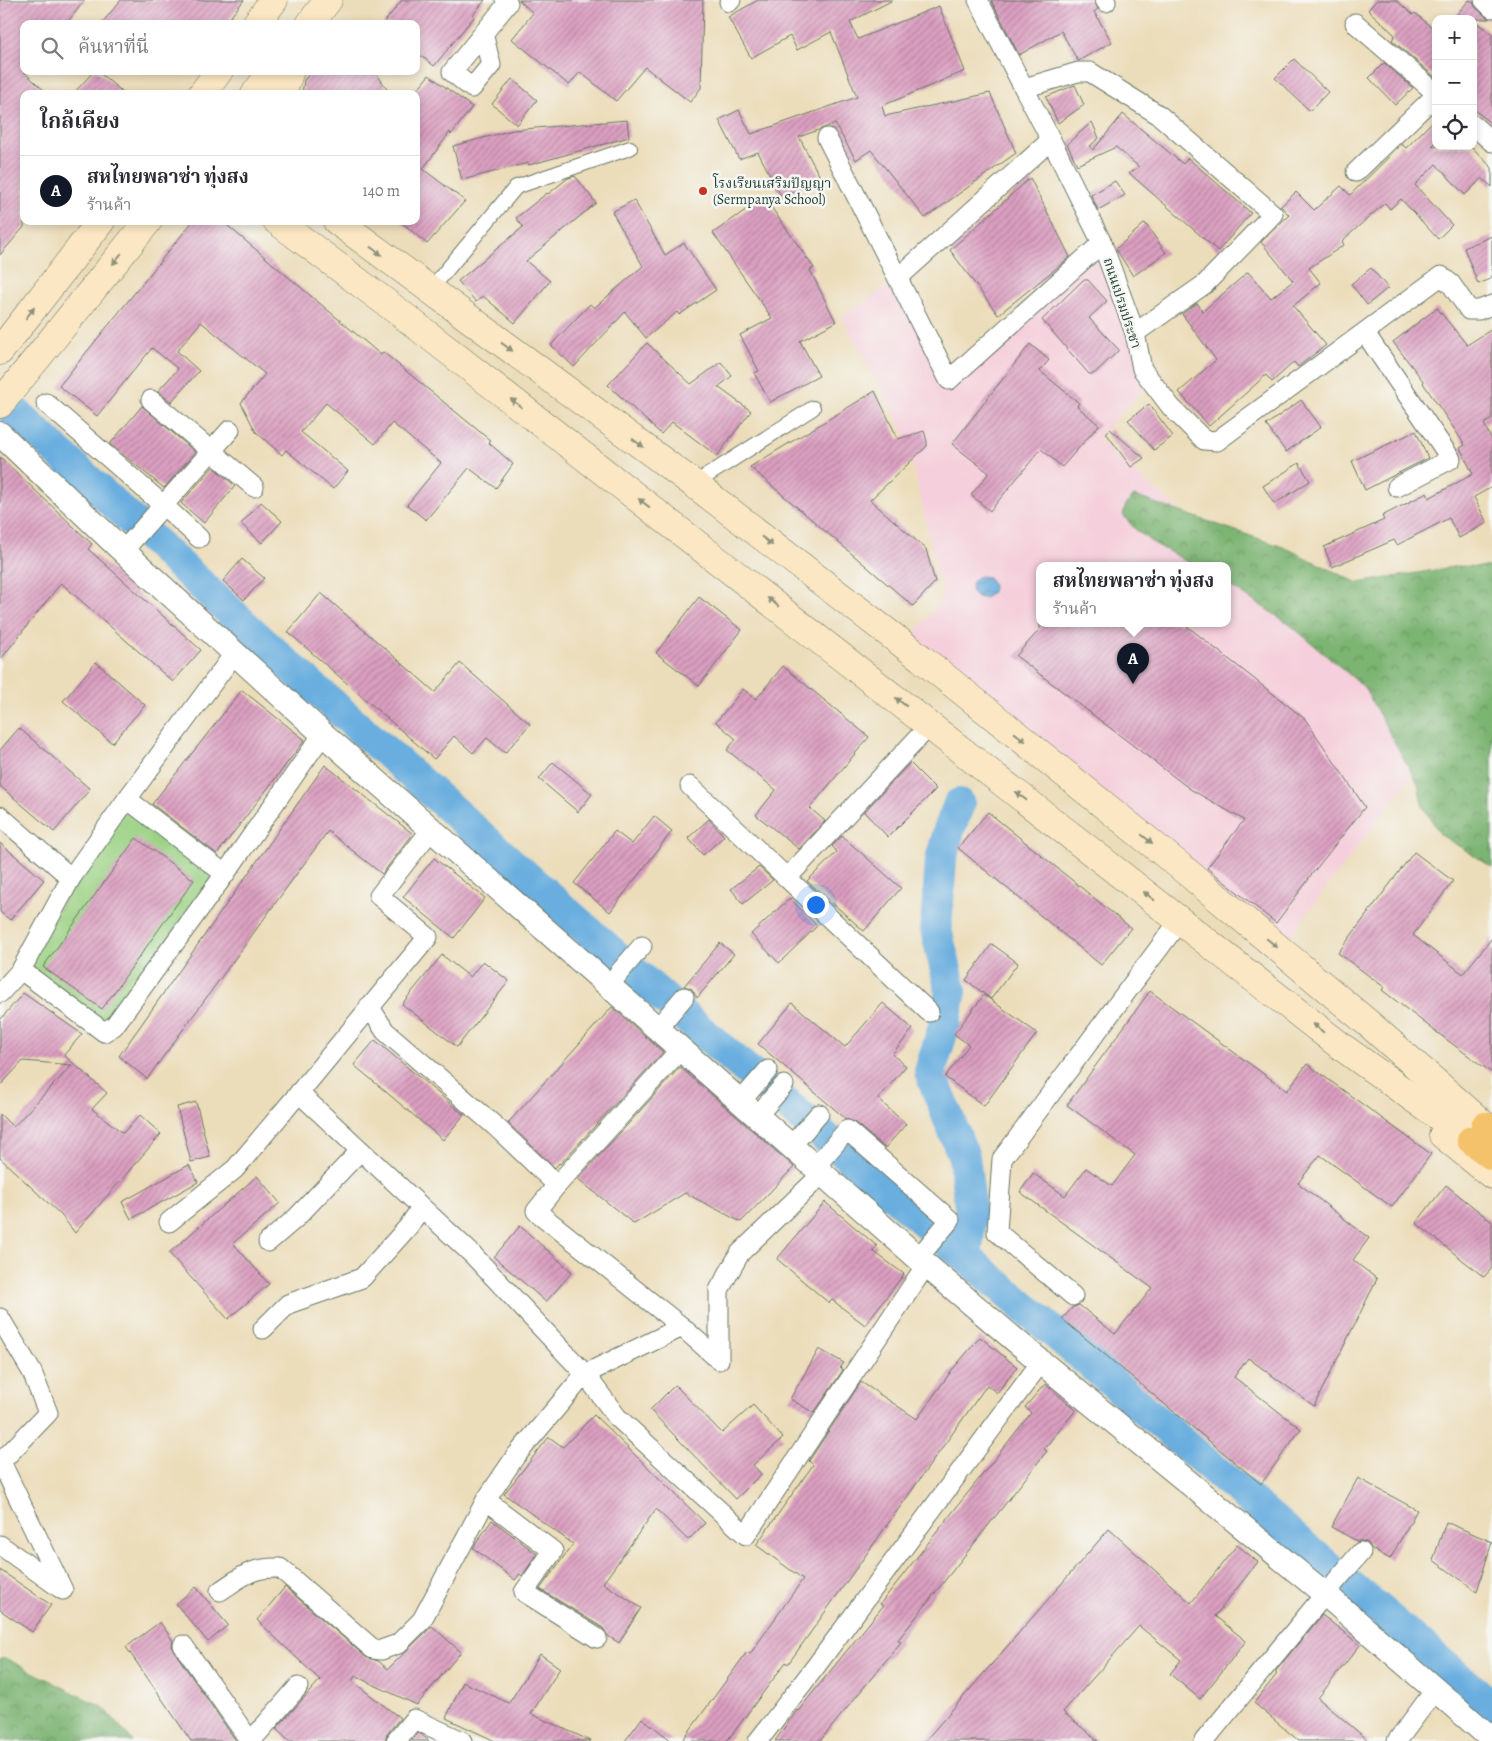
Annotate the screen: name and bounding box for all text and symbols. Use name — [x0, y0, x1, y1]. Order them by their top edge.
map controls — [1432, 15, 1477, 150]
button: + — [1432, 15, 1477, 60]
search box — [20, 20, 420, 75]
icon: search — [38, 34, 66, 62]
text: ค้นหาที่นี่ — [78, 34, 149, 60]
button: − — [1432, 60, 1477, 105]
button: locate — [1432, 105, 1477, 150]
text: ใกล้เคียง — [40, 107, 120, 135]
text: สหไทยพลาซ่า ทุ่งสง — [87, 164, 249, 190]
place label: โรงเรียนเสริมปัญญา (Sermpanya School) — [712, 173, 831, 209]
text: A — [51, 180, 61, 202]
text: 140 m — [362, 180, 400, 202]
marker: โรงเรียนเสริมปัญญา (Sermpanya School) — [697, 185, 709, 197]
text: ร้านค้า — [87, 194, 131, 216]
one-way arrow — [369, 245, 382, 256]
one-way arrow — [112, 252, 123, 265]
street label: ถนนเปรมประชา — [1098, 255, 1146, 351]
one-way arrow — [24, 306, 35, 319]
one-way arrow — [500, 341, 513, 352]
one-way arrow — [510, 398, 523, 409]
one-way arrow — [631, 438, 645, 448]
one-way arrow — [638, 497, 651, 508]
one-way arrow — [760, 536, 774, 546]
popup — [1036, 562, 1231, 627]
text: สหไทยพลาซ่า ทุ่งสง — [1053, 568, 1214, 594]
one-way arrow — [767, 597, 780, 608]
text: ร้านค้า — [1053, 598, 1097, 620]
pin: A — [1117, 643, 1149, 684]
one-way arrow — [895, 697, 908, 708]
one-way arrow — [1013, 732, 1026, 743]
one-way arrow — [1014, 791, 1028, 801]
one-way arrow — [1140, 834, 1153, 845]
one-way arrow — [1143, 890, 1156, 901]
your location — [803, 892, 829, 918]
one-way arrow — [1265, 937, 1278, 948]
one-way arrow — [1312, 1023, 1325, 1034]

